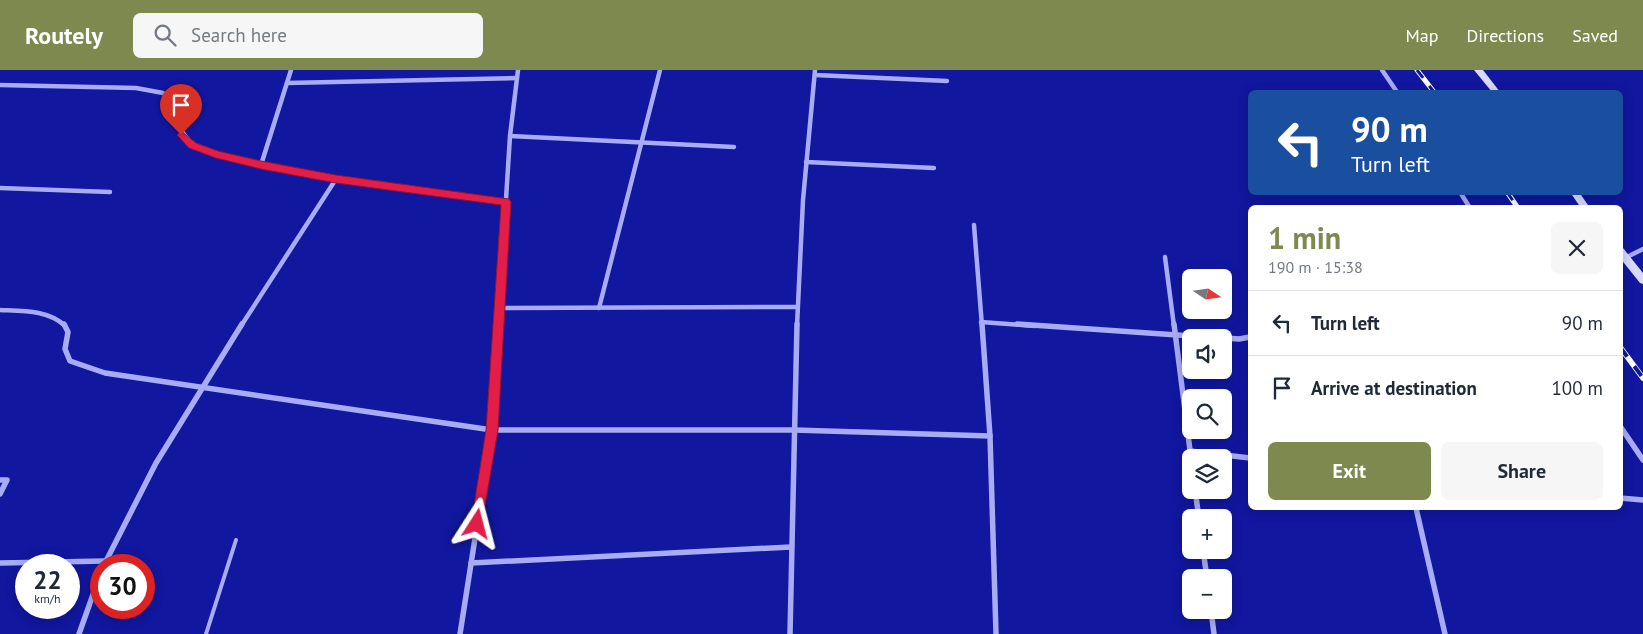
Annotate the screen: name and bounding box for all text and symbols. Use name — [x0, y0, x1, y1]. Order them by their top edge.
search box — [133, 13, 483, 58]
text: Routely — [25, 20, 103, 51]
icon: search — [151, 21, 179, 49]
text: Search here — [191, 23, 287, 47]
text: Map — [1406, 24, 1438, 47]
text: Directions — [1466, 24, 1544, 47]
text: Saved — [1572, 24, 1618, 47]
pin — [160, 84, 202, 135]
icon: arrive — [167, 91, 195, 119]
text: 90 m — [1351, 106, 1428, 152]
icon: left — [1268, 110, 1333, 175]
text: Turn left — [1351, 150, 1430, 178]
text: 1 min — [1268, 218, 1341, 257]
button: close — [1551, 222, 1603, 274]
text: 190 m · 15:38 — [1268, 257, 1363, 277]
north arrow — [1182, 269, 1232, 319]
map controls — [1182, 269, 1232, 619]
icon: left — [1268, 309, 1296, 337]
text: Turn left — [1311, 311, 1380, 335]
text: 90 m — [1562, 311, 1603, 335]
button: sound — [1182, 329, 1232, 379]
icon: arrive — [1268, 374, 1296, 402]
text: Arrive at destination — [1311, 376, 1477, 400]
text: 100 m — [1551, 376, 1603, 400]
button: search — [1182, 389, 1232, 439]
button: Exit — [1268, 442, 1431, 500]
button: Share — [1441, 442, 1603, 500]
button: layers — [1182, 449, 1232, 499]
position arrow — [450, 497, 502, 549]
button: + — [1182, 509, 1232, 559]
speed limit sign: 30 — [90, 554, 155, 619]
text: 22 — [33, 564, 62, 596]
button: − — [1182, 569, 1232, 619]
text: km/h — [34, 591, 61, 606]

